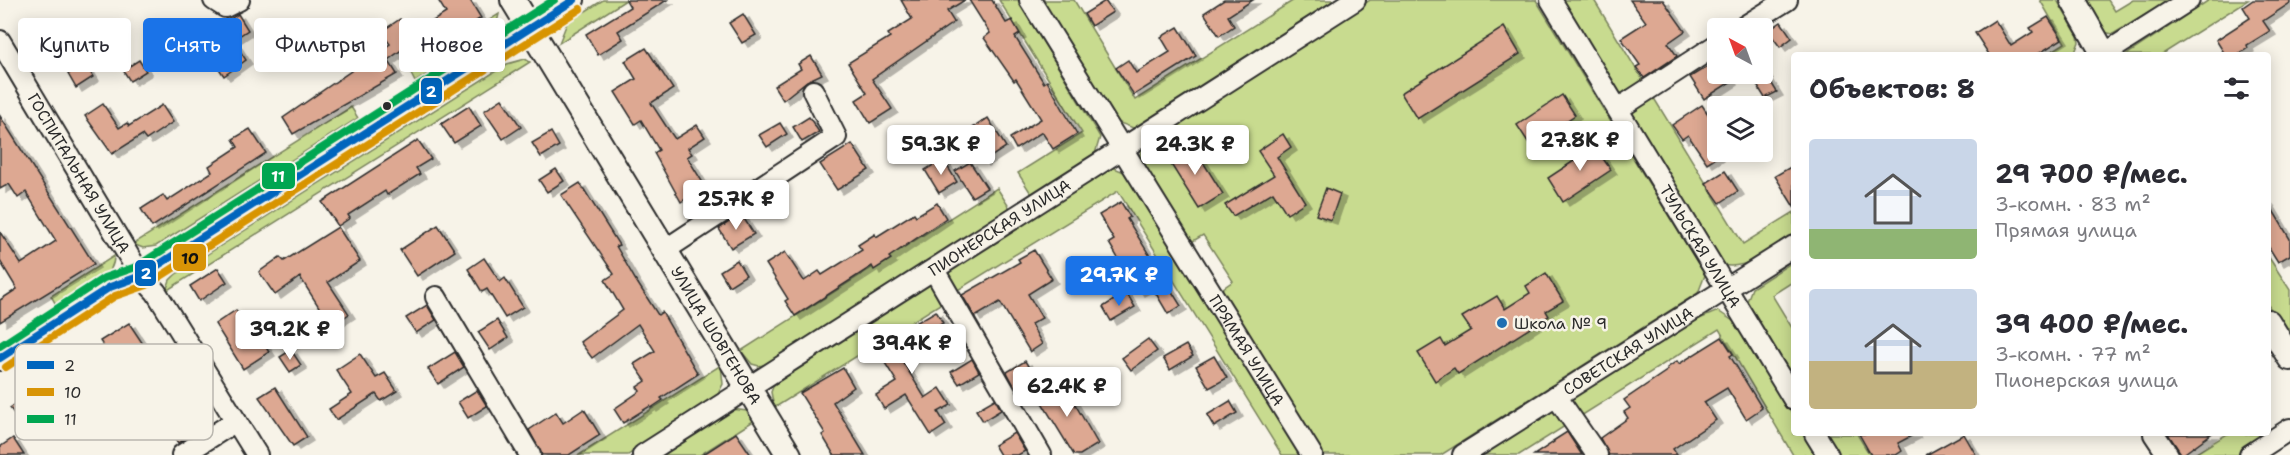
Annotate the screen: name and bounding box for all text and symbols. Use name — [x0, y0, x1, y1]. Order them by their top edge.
chip: Купить — [18, 18, 131, 72]
chip: Снять — [143, 18, 242, 72]
chip: Фильтры — [254, 18, 387, 72]
chip: Новое — [399, 18, 505, 72]
north arrow — [1707, 18, 1773, 84]
map controls — [1707, 18, 1773, 162]
text: Объектов: 8 — [1809, 71, 1975, 106]
icon: filters — [2220, 72, 2253, 105]
line badge: 2 — [420, 77, 443, 105]
text: 2 — [425, 81, 437, 102]
street label: ГОСПИТАЛЬНАЯ УЛИЦА — [23, 89, 135, 257]
button: layers — [1707, 96, 1773, 162]
unlabelled marker — [381, 100, 393, 112]
pin: 27.8K ₽ — [1525, 121, 1635, 172]
pin: 59.3K ₽ — [886, 125, 996, 176]
pin: 24.3K ₽ — [1140, 125, 1250, 176]
text: 27.8K ₽ — [1540, 127, 1620, 153]
text: 59.3K ₽ — [901, 131, 981, 157]
text: 24.3K ₽ — [1155, 131, 1235, 157]
text: 29 700 ₽/мес. — [1995, 156, 2188, 191]
line badge: 11 — [261, 162, 296, 190]
icon: home — [1857, 163, 1929, 235]
text: 11 — [271, 166, 285, 187]
street label: ПИОНЕРСКАЯ УЛИЦА — [925, 174, 1075, 281]
pin: 25.7K ₽ — [681, 180, 791, 231]
street label: ТУЛЬСКАЯ УЛИЦА — [1655, 181, 1745, 312]
text: 25.7K ₽ — [697, 186, 775, 212]
text: 3-комн. · 83 m² — [1995, 191, 2151, 217]
text: Прямая улица — [1995, 217, 2137, 243]
line badge: 10 — [172, 243, 207, 272]
text: 10 — [181, 248, 199, 269]
pin: 29.7K ₽ — [1064, 256, 1174, 307]
line badge: 2 — [134, 259, 157, 287]
street label: УЛИЦА ШОВГЕНОВА — [666, 262, 766, 408]
text: 29.7K ₽ — [1080, 262, 1158, 288]
text: 2 — [140, 263, 152, 284]
street label: ПРЯМАЯ УЛИЦА — [1204, 291, 1289, 410]
street label: СОВЕТСКАЯ УЛИЦА — [1559, 302, 1697, 400]
text: 39 400 ₽/мес. — [1995, 306, 2188, 341]
pin: 39.2K ₽ — [235, 310, 345, 361]
place label: Школа № 9 — [1514, 313, 1607, 334]
icon: home — [1857, 313, 1929, 385]
text: 39.2K ₽ — [249, 316, 331, 342]
marker: Школа № 9 — [1495, 316, 1509, 330]
pin: 39.4K ₽ — [857, 324, 967, 375]
text: 39.4K ₽ — [872, 330, 952, 356]
text: 3-комн. · 77 m² — [1995, 341, 2151, 367]
legend — [15, 344, 213, 440]
text: 2 — [64, 355, 75, 376]
pin: 62.4K ₽ — [1012, 367, 1122, 418]
text: Пионерская улица — [1995, 367, 2178, 393]
text: 62.4K ₽ — [1027, 373, 1107, 399]
text: 10 — [64, 382, 81, 403]
text: 11 — [64, 409, 77, 430]

